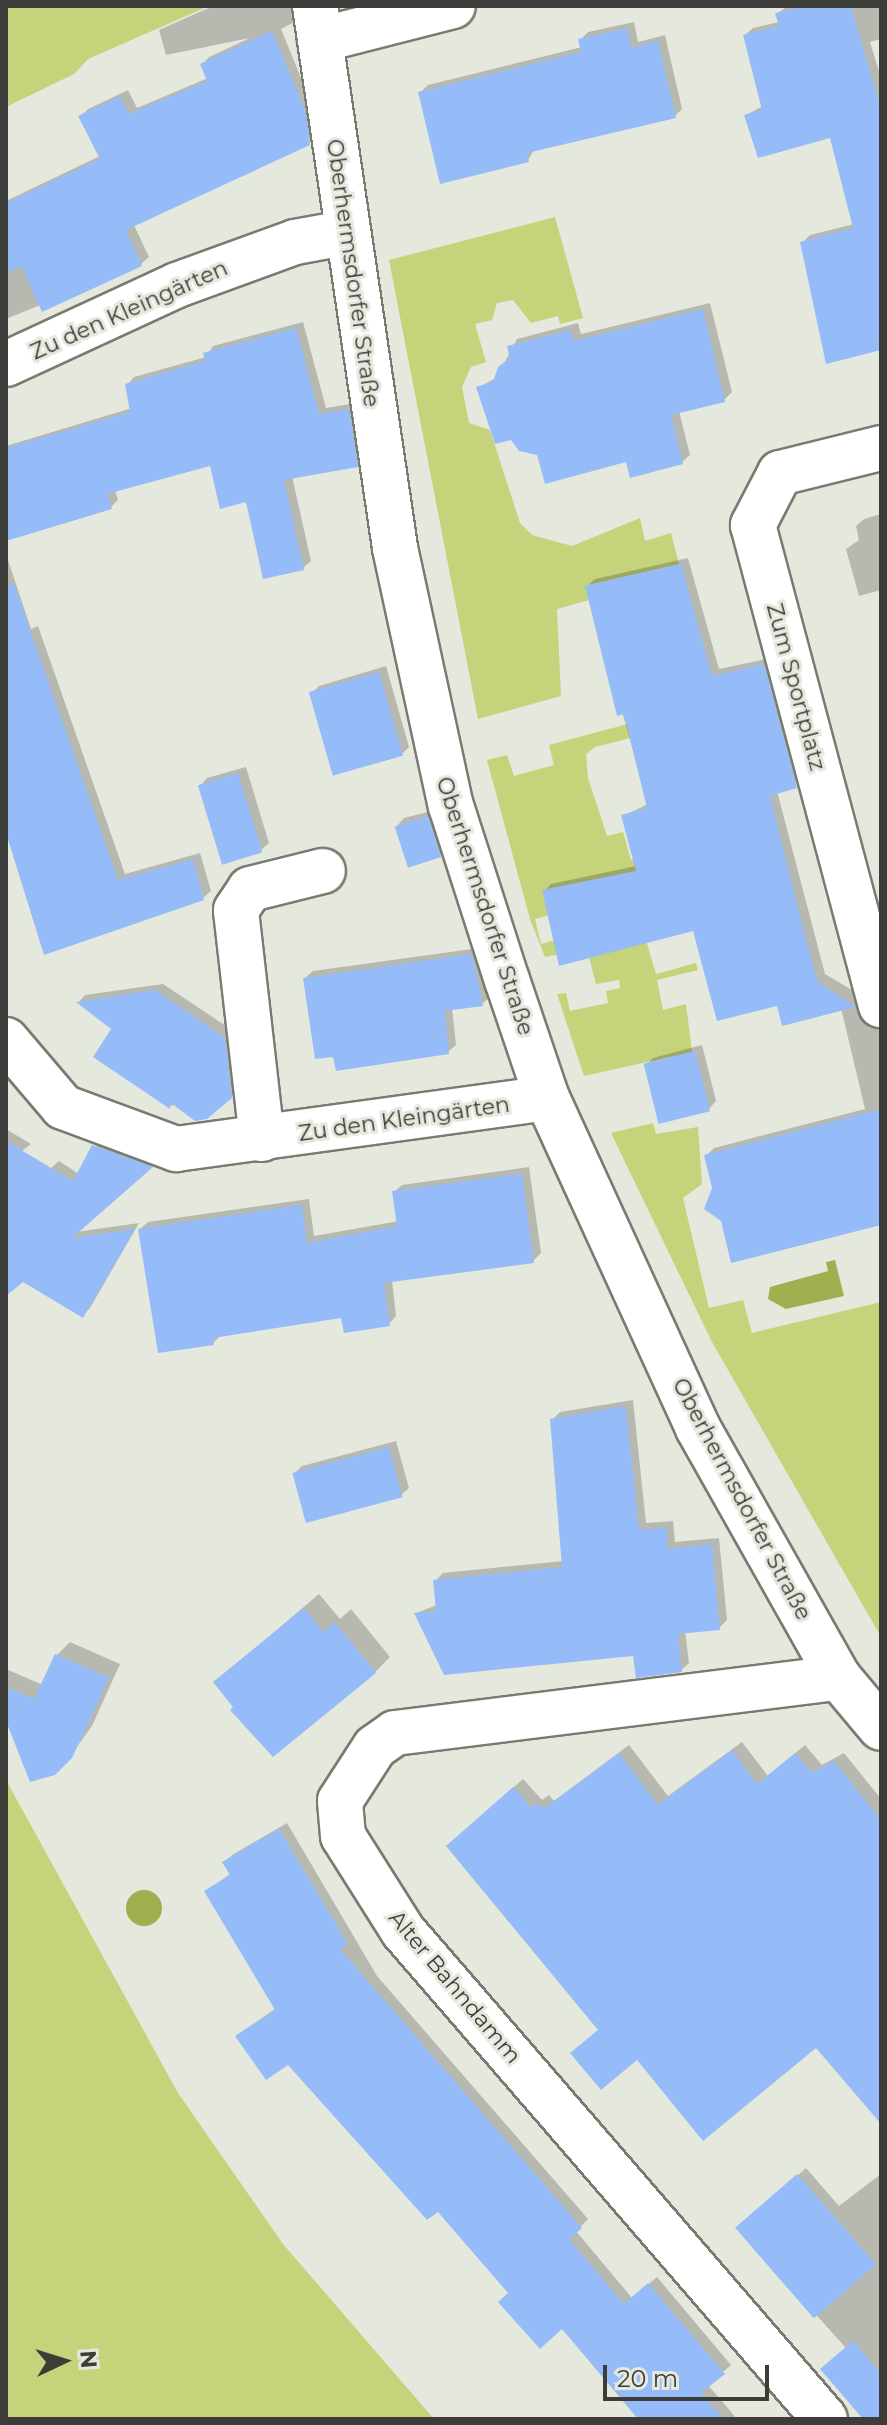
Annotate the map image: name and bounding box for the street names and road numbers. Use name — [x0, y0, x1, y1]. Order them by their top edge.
street label: Oberhermsdorfer Straße — [321, 137, 385, 409]
street label: Zu den Kleingärten — [26, 255, 232, 365]
street label: Zum Sportplatz — [761, 600, 831, 774]
street label: Oberhermsdorfer Straße — [431, 773, 539, 1039]
street label: Zu den Kleingärten — [297, 1091, 511, 1147]
street label: Oberhermsdorfer Straße — [667, 1374, 817, 1624]
street label: Alter Bahndamm — [383, 1905, 527, 2069]

